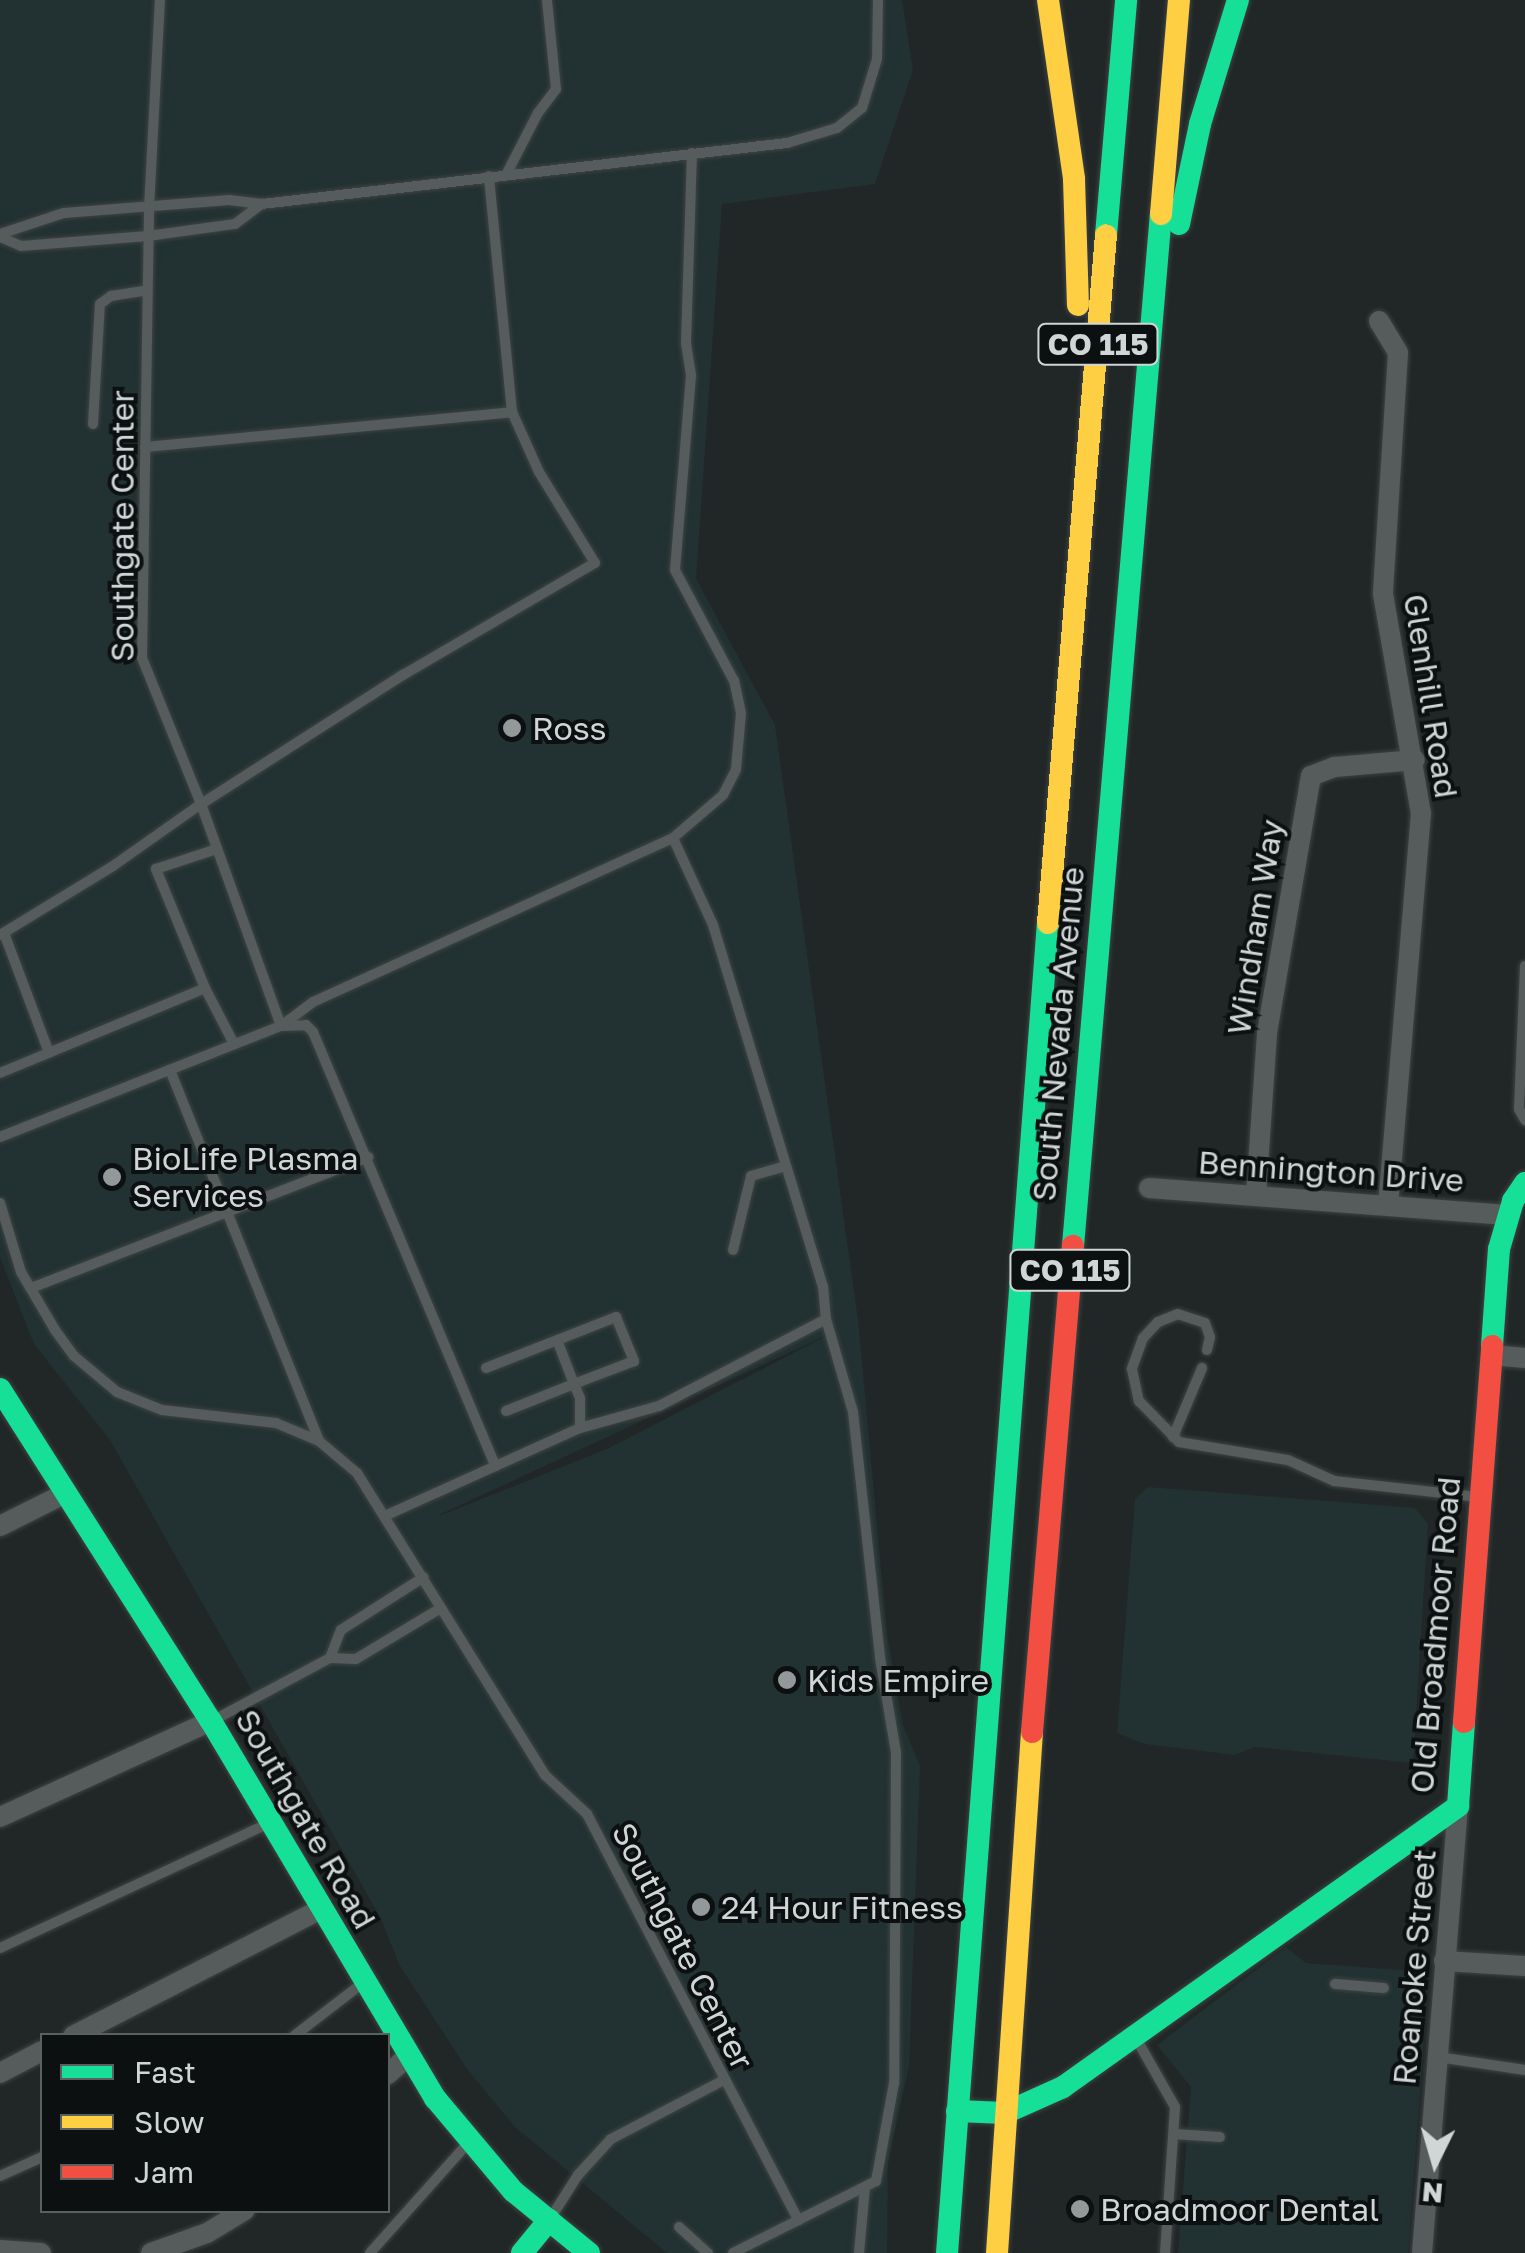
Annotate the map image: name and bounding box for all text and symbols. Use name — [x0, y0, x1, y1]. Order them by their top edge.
road number: CO 115 — [1036, 319, 1160, 369]
street label: Southgate Center — [103, 390, 141, 662]
street label: Glenhill Road — [1396, 591, 1466, 801]
place label: Ross — [532, 709, 607, 747]
marker: Ross — [501, 717, 523, 739]
street label: Windham Way — [1219, 817, 1291, 1037]
street label: South Nevada Avenue — [1024, 865, 1092, 1203]
place label: BioLife Plasma Services — [132, 1140, 359, 1215]
street label: Bennington Drive — [1197, 1143, 1465, 1199]
marker: BioLife Plasma Services — [101, 1166, 123, 1188]
road number: CO 115 — [1008, 1245, 1132, 1295]
street label: Old Broadmoor Road — [1402, 1475, 1468, 1795]
place label: Kids Empire — [807, 1661, 989, 1699]
marker: Kids Empire — [776, 1669, 798, 1691]
street label: Southgate Road — [228, 1703, 384, 1935]
street label: Southgate Center — [604, 1816, 762, 2076]
street label: Roanoke Street — [1385, 1848, 1443, 2086]
place label: 24 Hour Fitness — [721, 1888, 963, 1926]
marker: 24 Hour Fitness — [690, 1896, 712, 1918]
legend — [40, 2033, 390, 2213]
text: Fast — [134, 2054, 196, 2090]
text: Slow — [134, 2104, 205, 2140]
north arrow — [1385, 2113, 1485, 2213]
text: Jam — [134, 2154, 194, 2190]
text: N — [1420, 2176, 1444, 2211]
place label: Broadmoor Dental — [1100, 2190, 1379, 2228]
marker: Broadmoor Dental — [1069, 2198, 1091, 2220]

